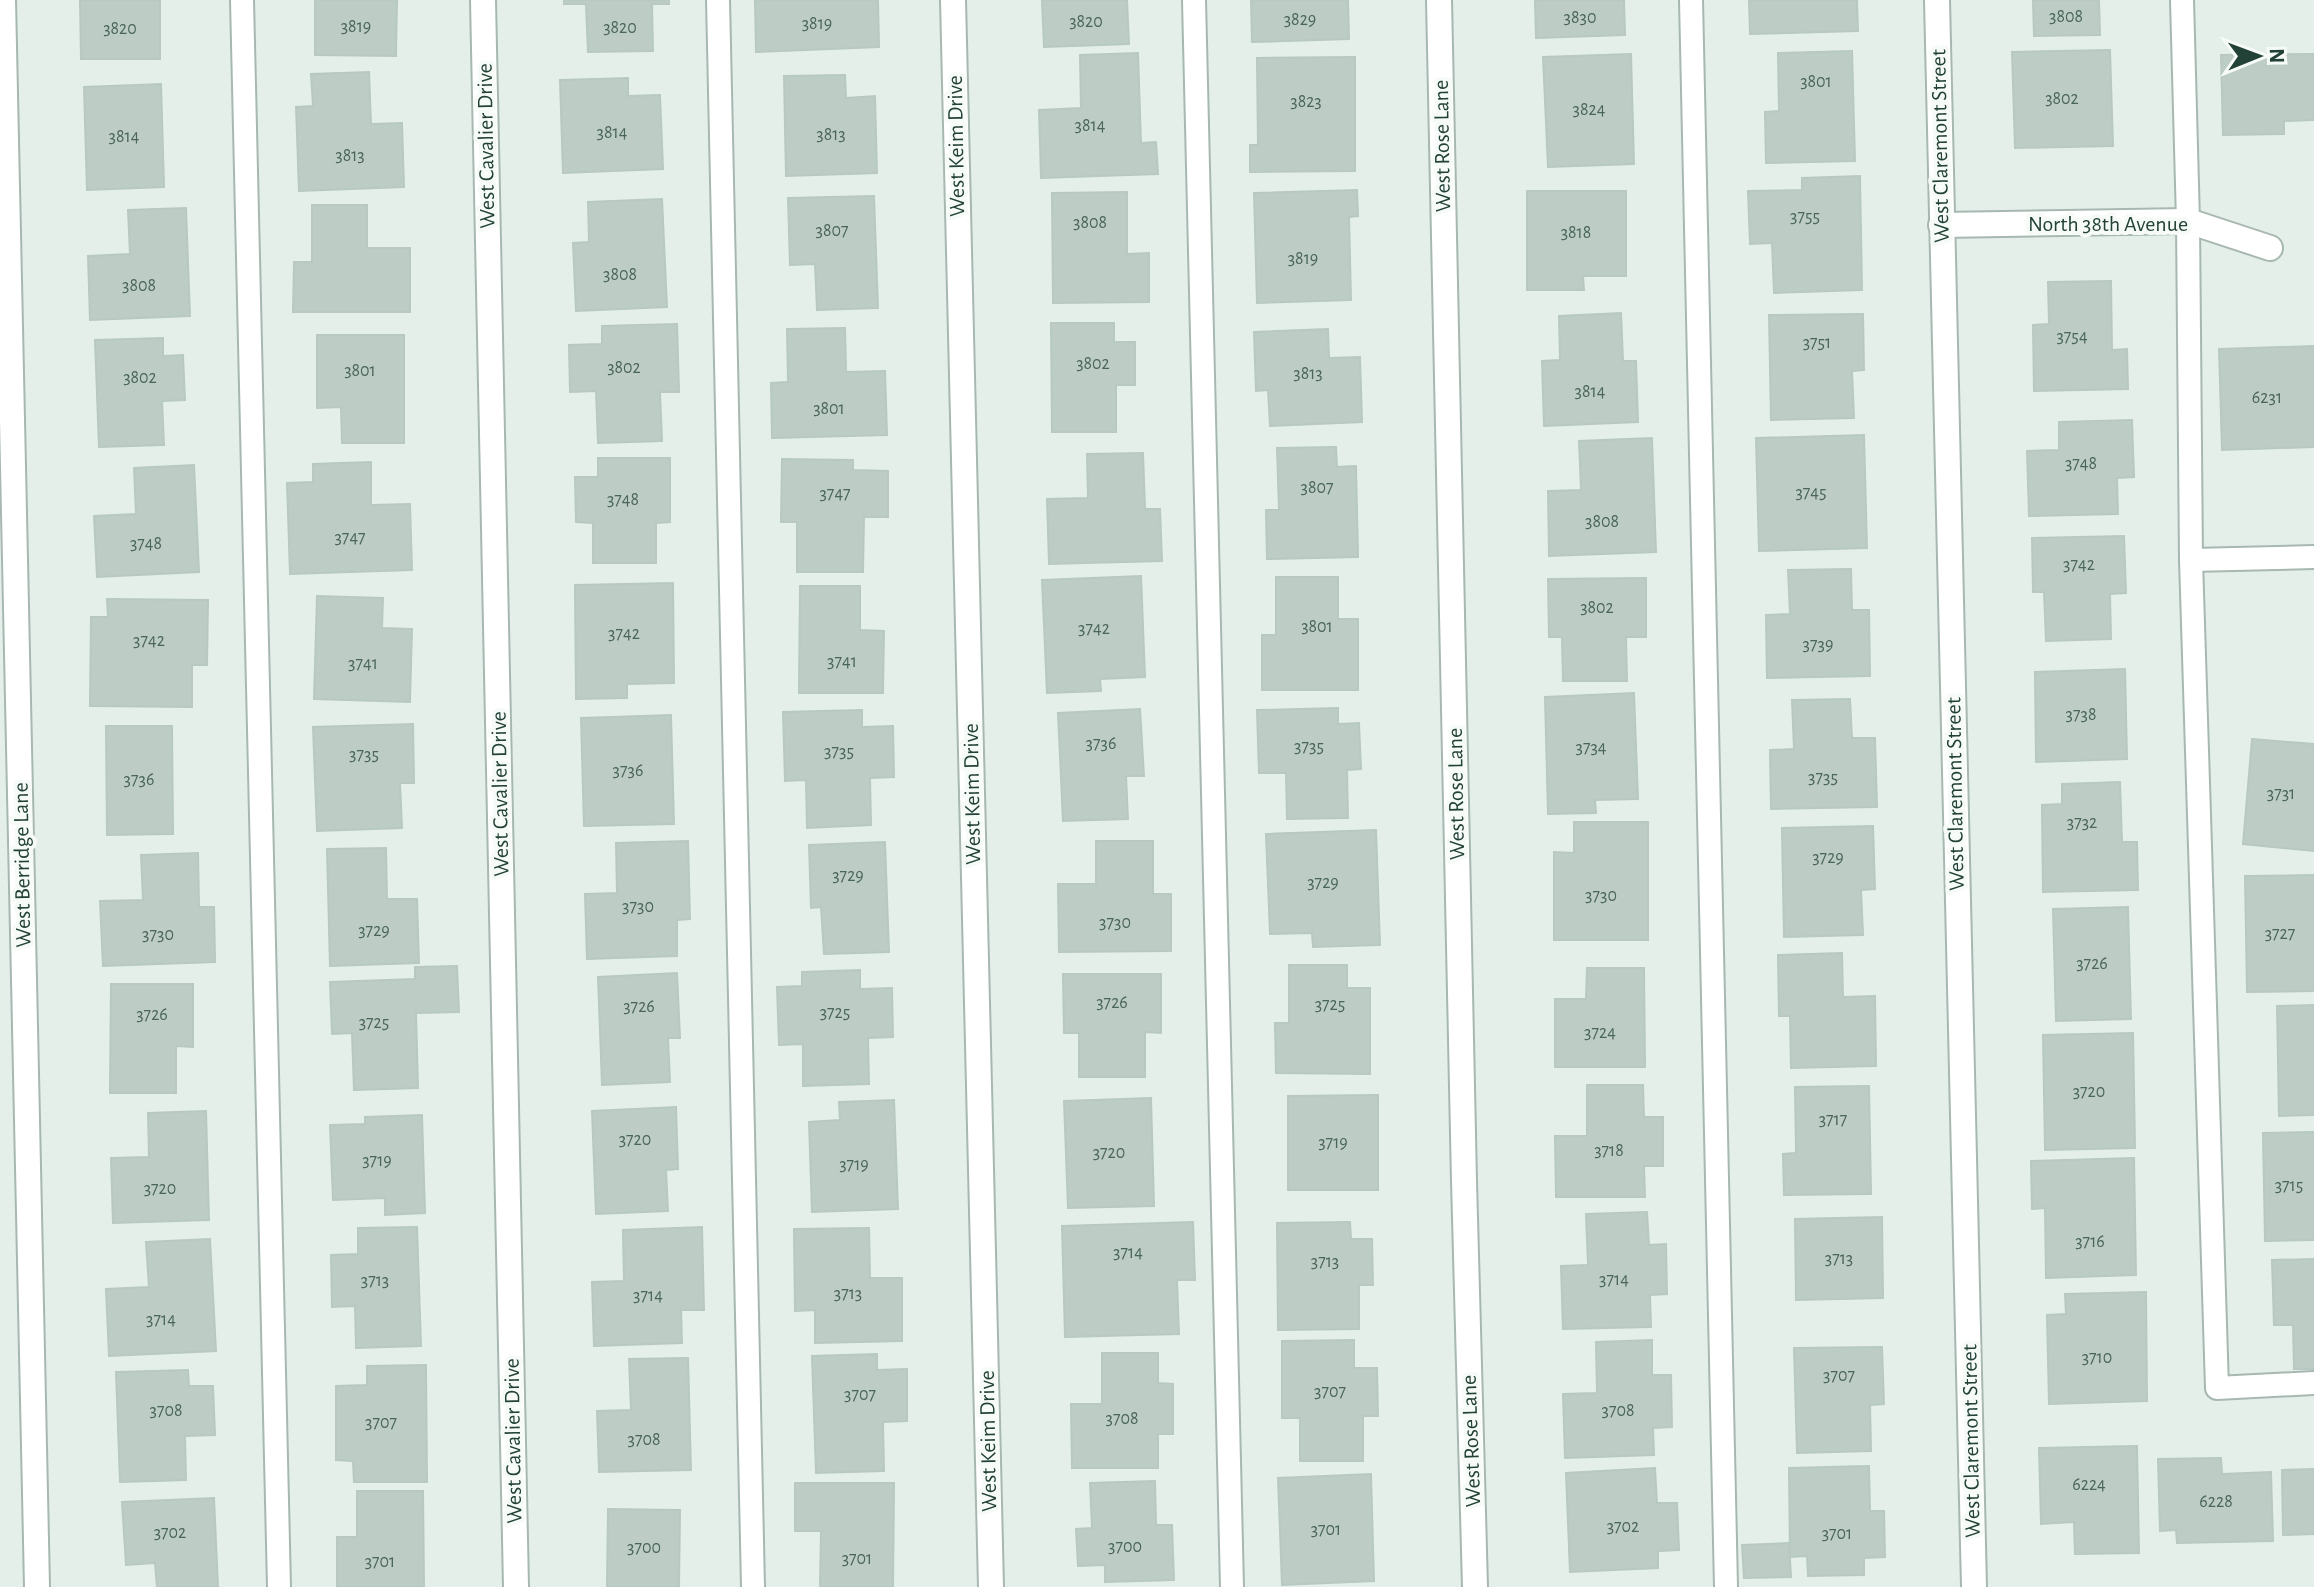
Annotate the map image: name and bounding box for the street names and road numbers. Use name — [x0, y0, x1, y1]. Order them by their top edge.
street label: West Claremont Street — [1927, 49, 1953, 243]
street label: West Cavalier Drive — [474, 63, 498, 229]
street label: West Keim Drive — [944, 75, 968, 217]
street label: West Rose Lane — [1430, 80, 1454, 212]
street label: North 38th Avenue — [2028, 213, 2188, 235]
street label: West Claremont Street — [1942, 697, 1968, 891]
street label: West Cavalier Drive — [488, 711, 512, 877]
street label: West Keim Drive — [960, 723, 984, 865]
street label: West Rose Lane — [1444, 728, 1468, 860]
street label: West Berridge Lane — [10, 782, 34, 948]
street label: West Claremont Street — [1958, 1344, 1984, 1538]
street label: West Cavalier Drive — [501, 1358, 525, 1524]
street label: West Keim Drive — [976, 1370, 1000, 1512]
street label: West Rose Lane — [1458, 1374, 1484, 1508]

